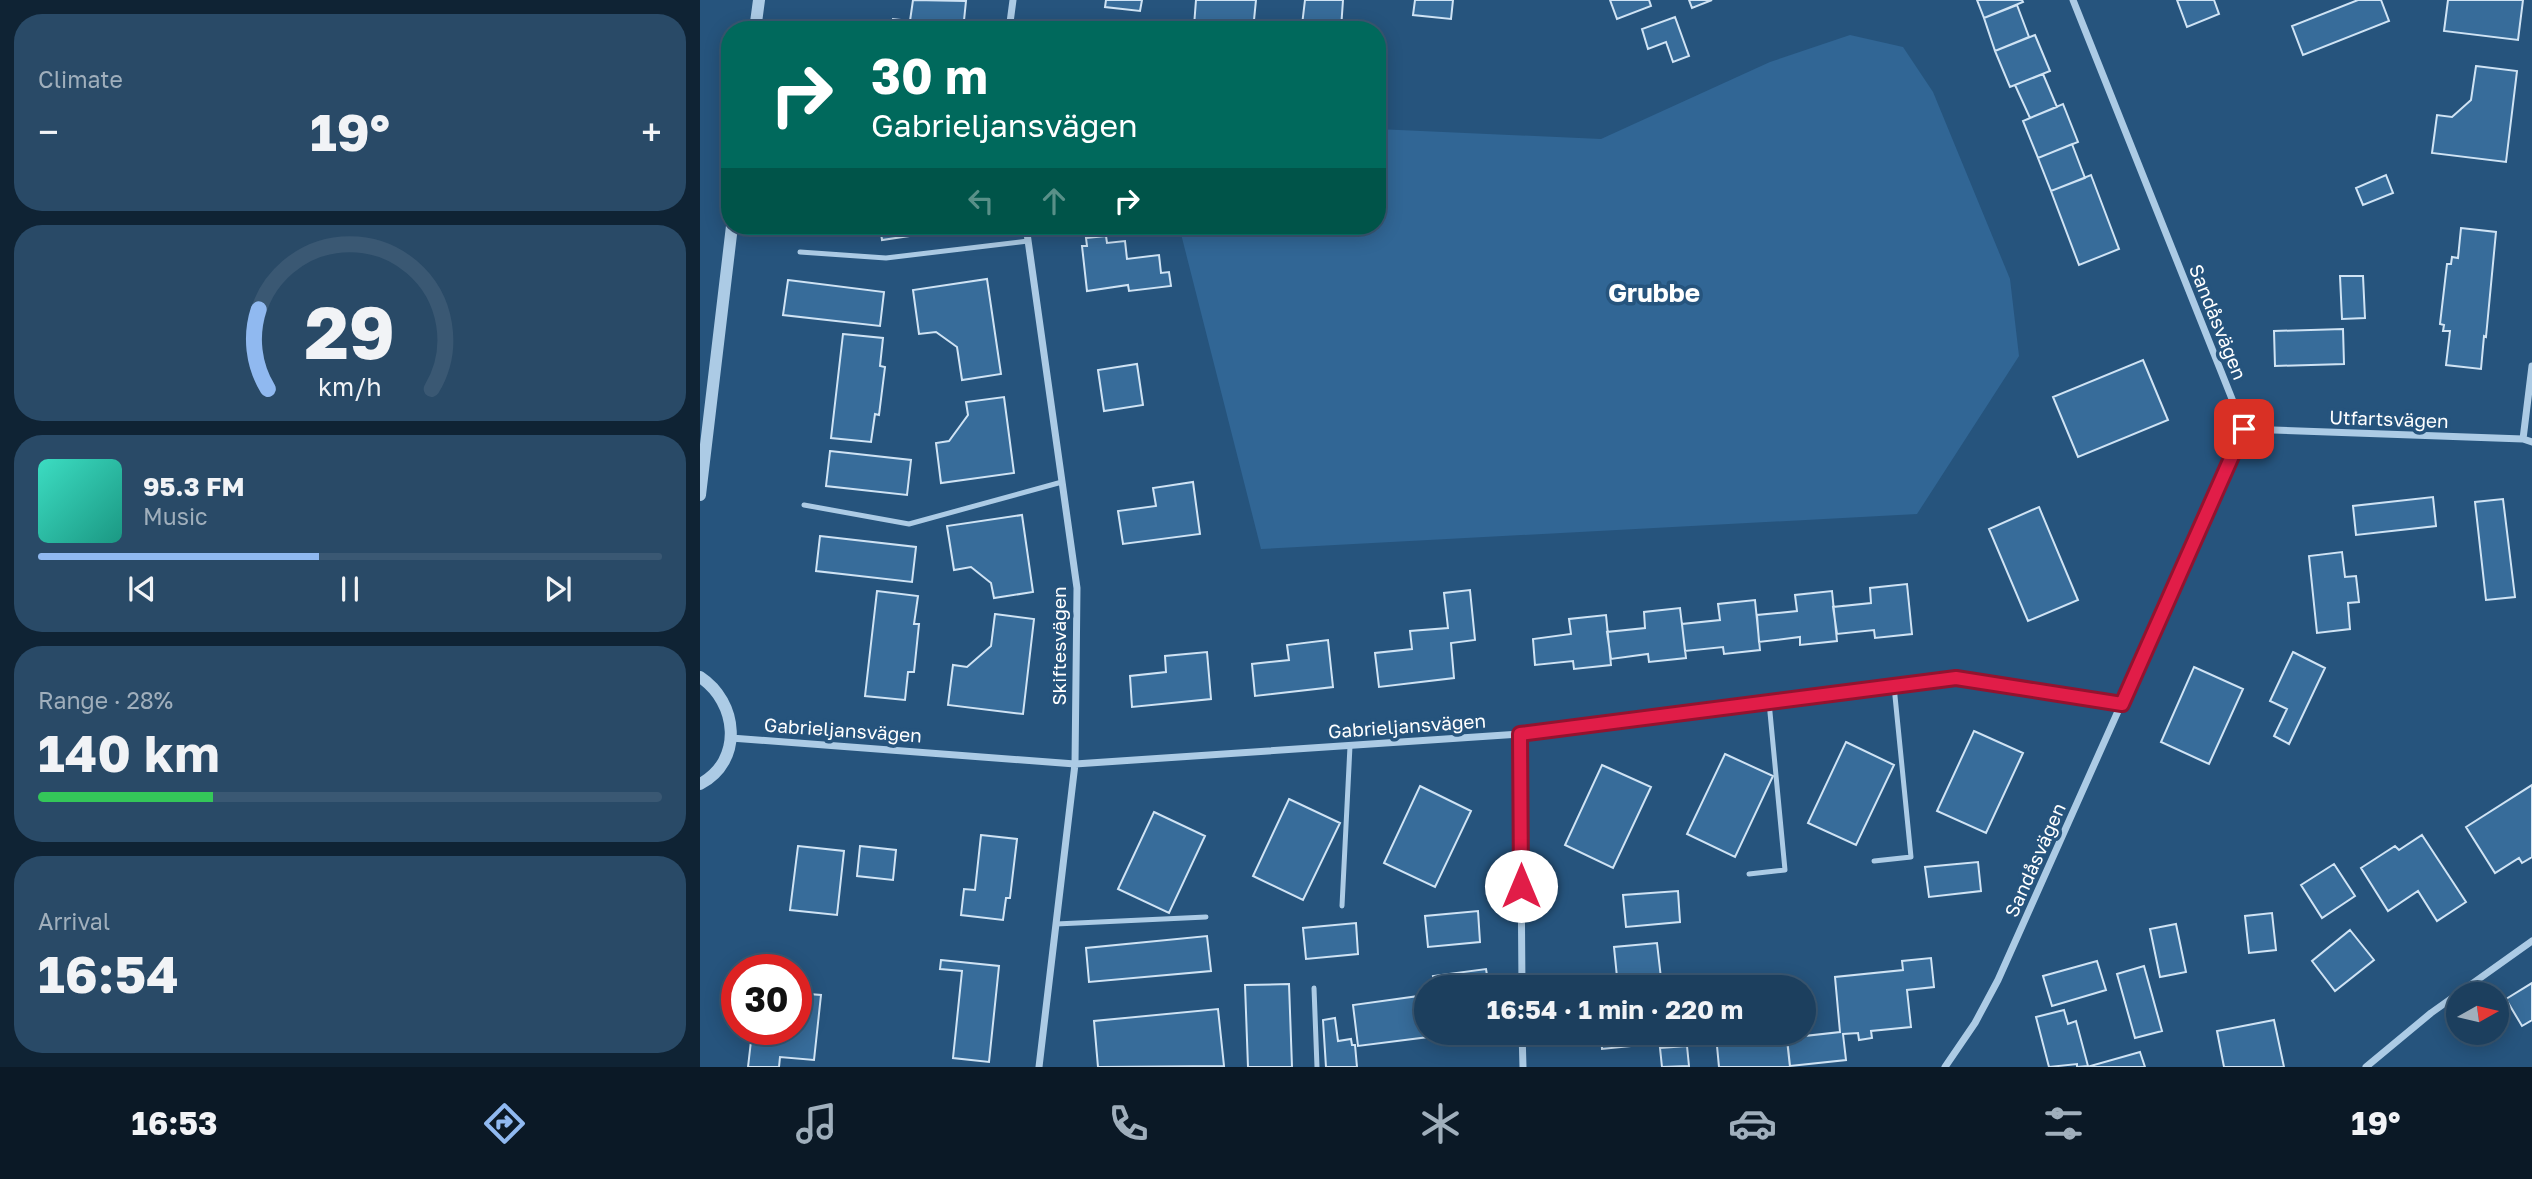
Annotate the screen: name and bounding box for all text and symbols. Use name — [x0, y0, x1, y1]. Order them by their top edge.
text: 30 m — [871, 46, 988, 105]
icon: right — [756, 49, 847, 140]
text: Climate — [38, 65, 123, 93]
text: 19° — [310, 100, 390, 162]
text: Gabrieljansvägen — [871, 106, 1138, 144]
text: − — [38, 109, 59, 154]
text: + — [641, 109, 662, 154]
icon: left — [962, 182, 1000, 220]
icon: ahead — [1035, 182, 1073, 220]
icon: right — [1108, 182, 1146, 220]
street label: Sandåsvägen — [2185, 261, 2252, 383]
district label: Grubbe — [1608, 277, 1700, 308]
text: 29 — [305, 288, 395, 375]
text: km/h — [318, 371, 382, 402]
pin — [2214, 399, 2274, 459]
street label: Utfartsvägen — [2329, 405, 2449, 432]
icon: arrive — [2225, 410, 2263, 448]
text: 95.3 FM — [143, 471, 245, 502]
text: Music — [143, 502, 208, 530]
icon: previous — [123, 570, 161, 608]
icon: pause — [331, 570, 369, 608]
icon: next — [539, 570, 577, 608]
street label: Skiftesvägen — [1047, 586, 1070, 706]
text: Range · 28% — [38, 686, 173, 714]
street label: Gabrieljansvägen — [1327, 709, 1487, 742]
street label: Gabrieljansvägen — [763, 713, 923, 746]
text: 140 km — [38, 721, 220, 783]
street label: Sandåsvägen — [1999, 799, 2070, 920]
position arrow — [1484, 849, 1558, 923]
text: Arrival — [38, 907, 110, 935]
text: 16:54 — [38, 942, 179, 1004]
speed limit sign: 30 — [721, 954, 812, 1045]
north arrow — [2446, 982, 2510, 1045]
map controls — [2446, 982, 2509, 1045]
text: 16:54 · 1 min · 220 m — [1487, 994, 1743, 1025]
icon: directions — [480, 1099, 529, 1148]
icon: music — [792, 1099, 841, 1148]
icon: phone — [1104, 1099, 1153, 1148]
icon: climate — [1416, 1099, 1465, 1148]
icon: car — [1728, 1099, 1777, 1148]
icon: filters — [2039, 1099, 2088, 1148]
text: 16:53 — [131, 1104, 218, 1142]
text: 19° — [2351, 1104, 2401, 1142]

